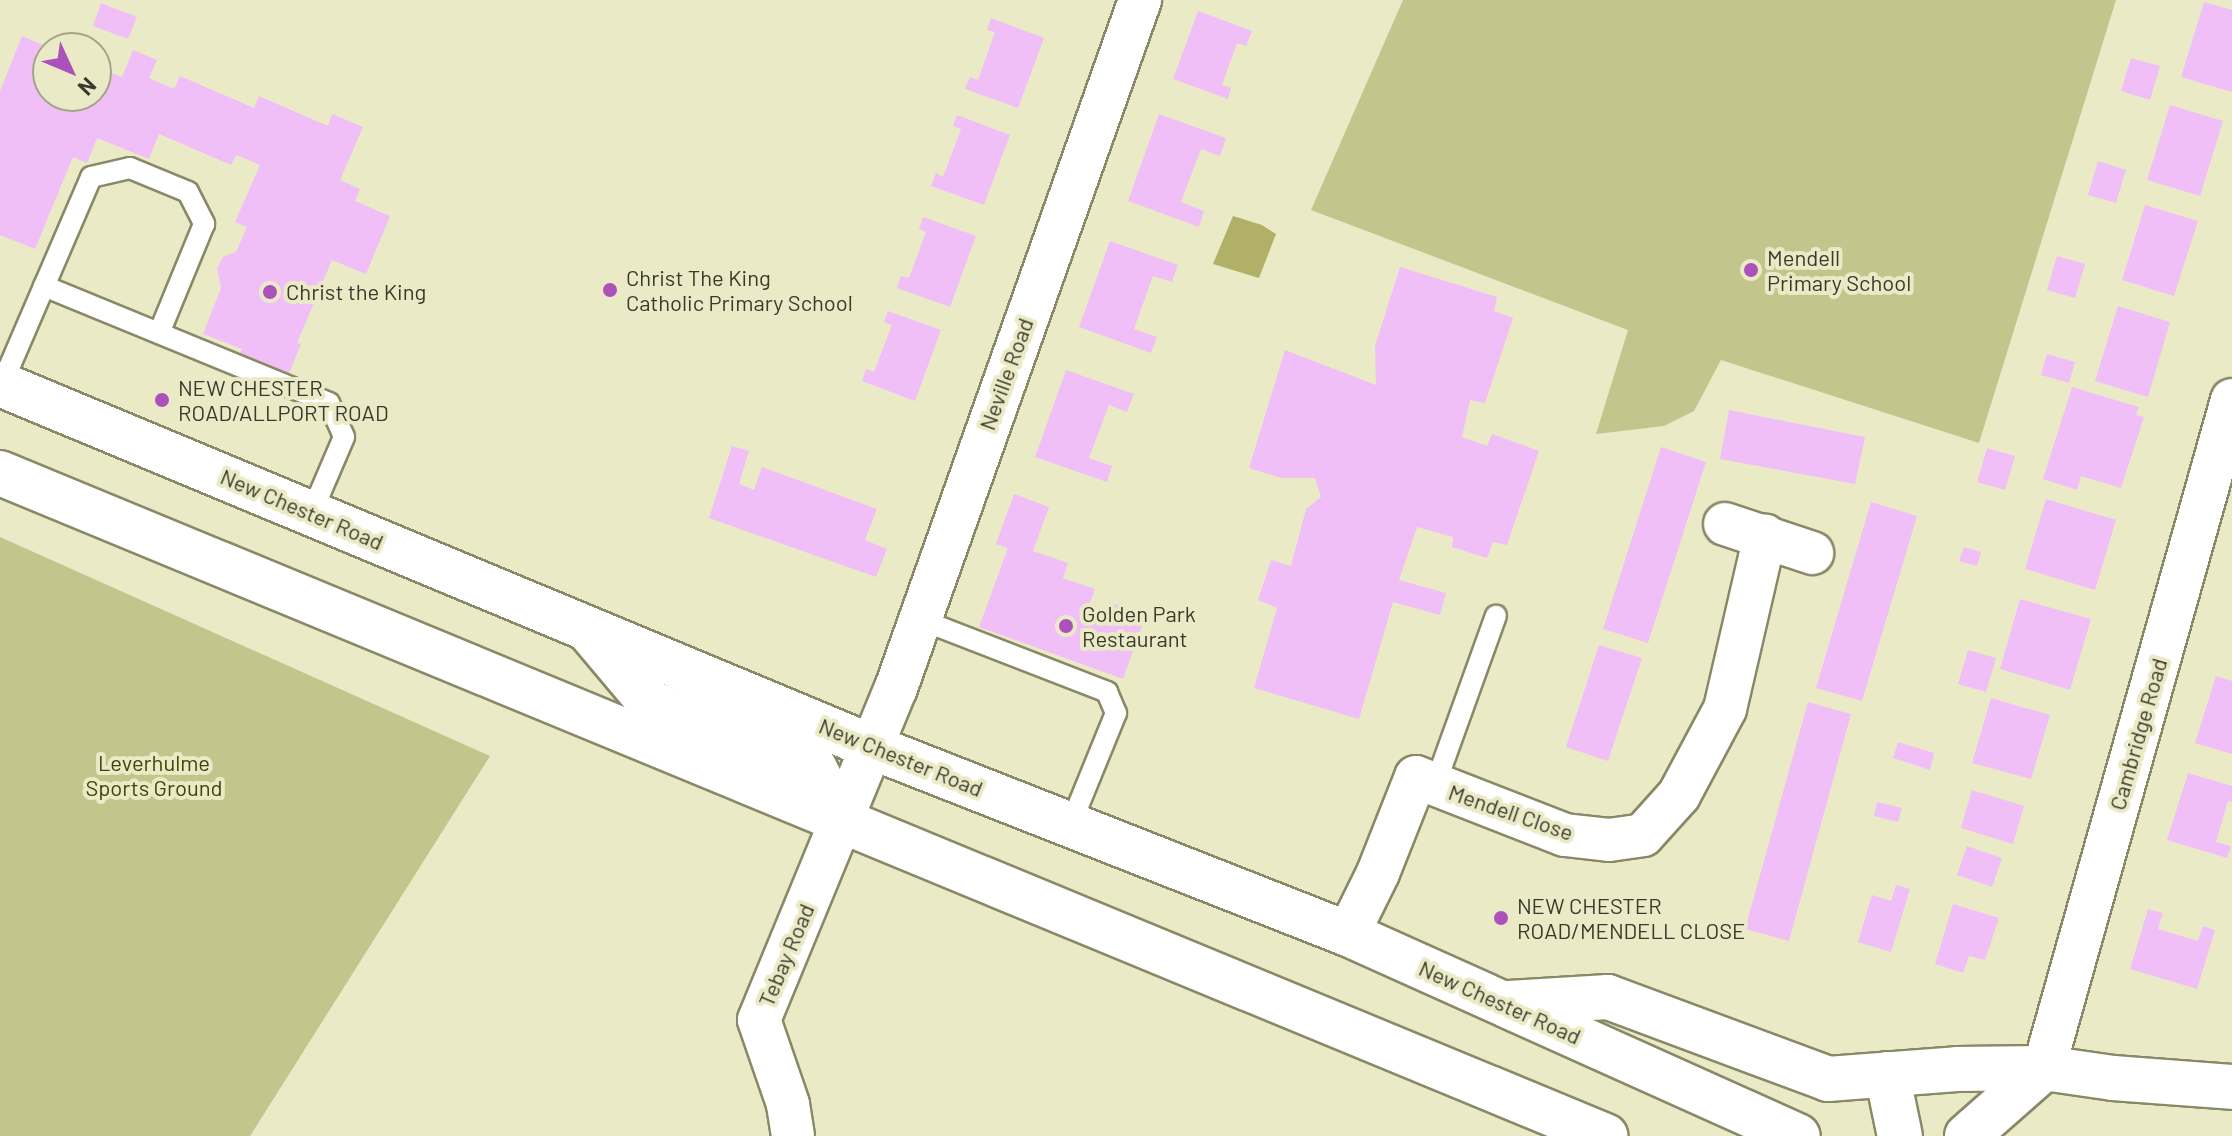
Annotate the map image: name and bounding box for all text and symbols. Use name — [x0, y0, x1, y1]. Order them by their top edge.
north arrow — [32, 32, 112, 112]
text: N — [73, 73, 102, 102]
place label: Mendell Primary School — [1767, 244, 1911, 296]
marker: Mendell Primary School — [1742, 261, 1760, 279]
place label: Christ The King Catholic Primary School — [626, 264, 853, 316]
place label: Christ the King — [286, 279, 426, 305]
marker: Christ The King Catholic Primary School — [601, 281, 619, 299]
marker: Christ the King — [261, 283, 279, 301]
street label: Neville Road — [974, 314, 1038, 434]
place label: NEW CHESTER ROAD/ALLPORT ROAD — [178, 374, 389, 426]
marker: NEW CHESTER ROAD/ALLPORT ROAD — [153, 391, 171, 409]
street label: New Chester Road — [217, 463, 387, 555]
place label: Golden Park Restaurant — [1082, 600, 1196, 652]
marker: Golden Park Restaurant — [1057, 617, 1075, 635]
street label: Cambridge Road — [2104, 655, 2172, 813]
street label: New Chester Road — [815, 712, 987, 802]
park label: Leverhulme Sports Ground — [85, 749, 223, 800]
street label: Mendell Close — [1445, 778, 1577, 846]
place label: NEW CHESTER ROAD/MENDELL CLOSE — [1517, 892, 1745, 944]
street label: Tebay Road — [753, 900, 819, 1010]
marker: NEW CHESTER ROAD/MENDELL CLOSE — [1492, 909, 1510, 927]
street label: New Chester Road — [1415, 955, 1585, 1049]

